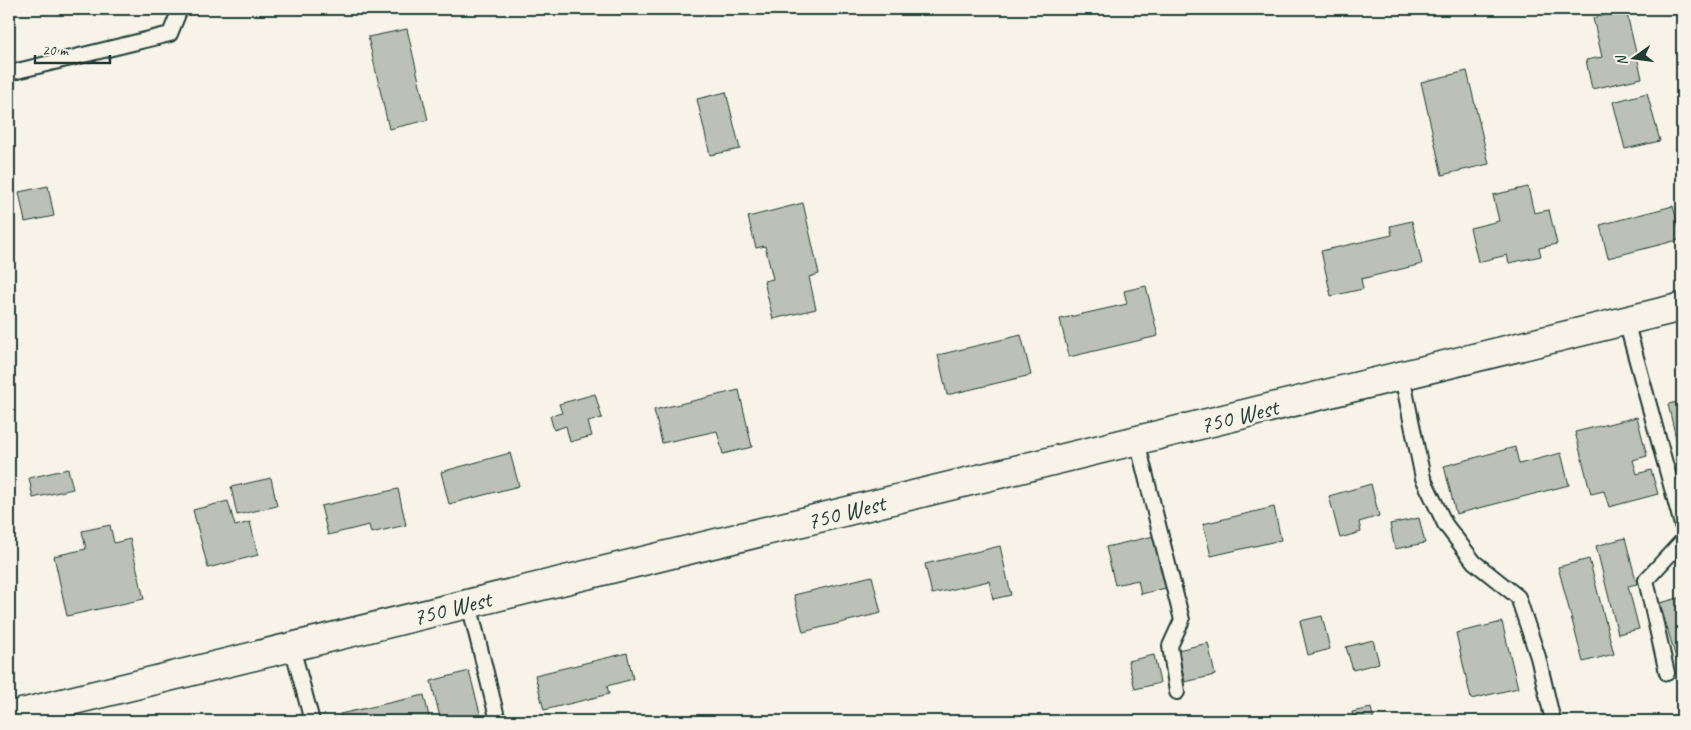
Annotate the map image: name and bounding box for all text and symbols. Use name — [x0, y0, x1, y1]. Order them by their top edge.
scale bar — [35, 32, 110, 64]
north arrow — [1608, 32, 1658, 82]
text: 20 m — [42, 41, 69, 60]
text: N — [1612, 53, 1631, 67]
street label: 750 West — [1197, 391, 1283, 440]
street label: 750 West — [804, 487, 890, 536]
street label: 750 West — [410, 583, 496, 632]

